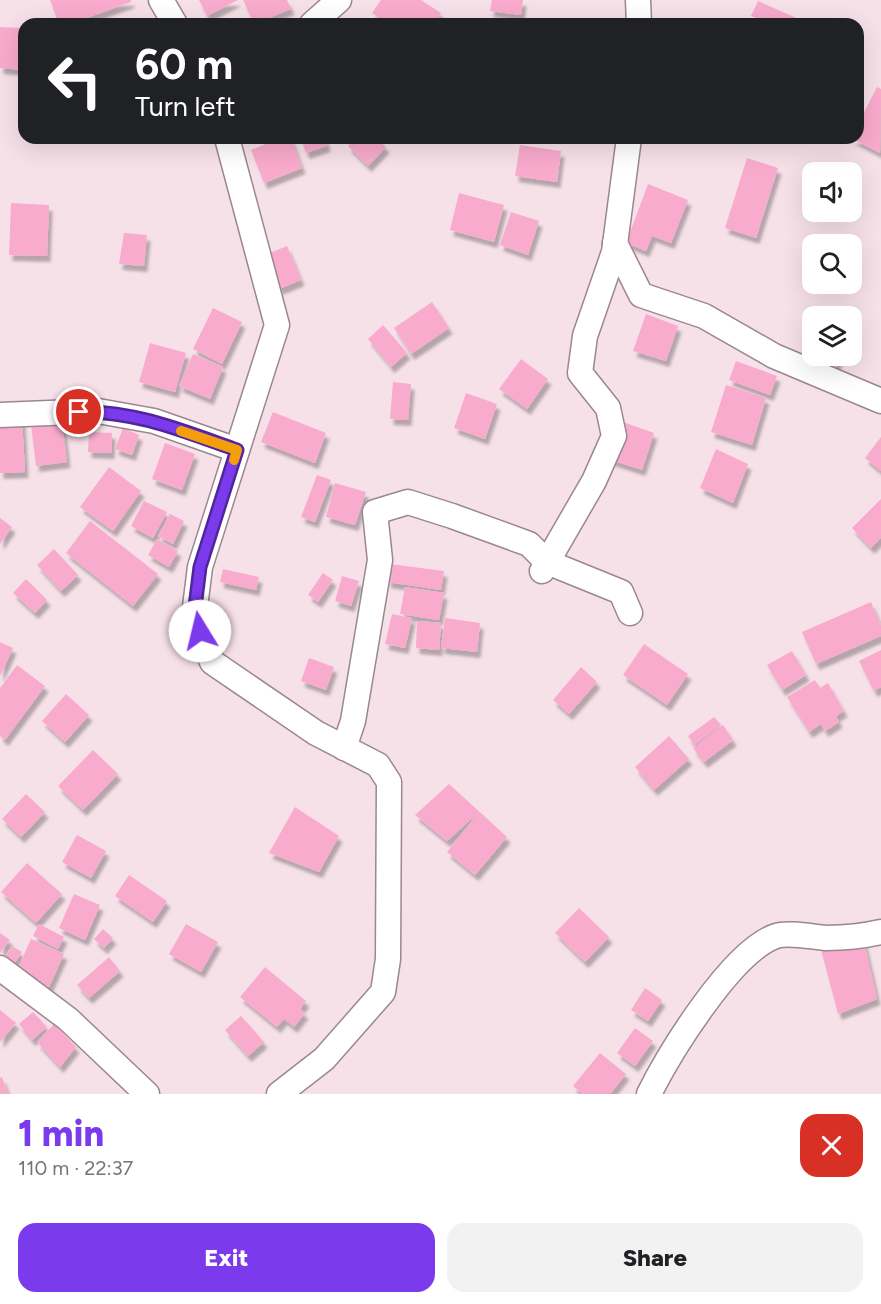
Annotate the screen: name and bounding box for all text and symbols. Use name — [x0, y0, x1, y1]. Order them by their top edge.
text: 60 m — [135, 39, 233, 90]
icon: left — [36, 42, 114, 120]
text: Turn left — [135, 90, 235, 123]
map controls — [802, 162, 862, 366]
button: sound — [802, 162, 862, 222]
button: search — [802, 234, 862, 294]
button: layers — [802, 306, 862, 366]
pin — [53, 386, 104, 437]
icon: arrive — [62, 395, 95, 428]
position arrow — [168, 599, 232, 663]
text: 1 min — [18, 1112, 104, 1155]
button: close — [800, 1114, 863, 1177]
text: 110 m · 22:37 — [18, 1156, 133, 1180]
button: Exit — [18, 1223, 435, 1292]
button: Share — [447, 1223, 863, 1292]

